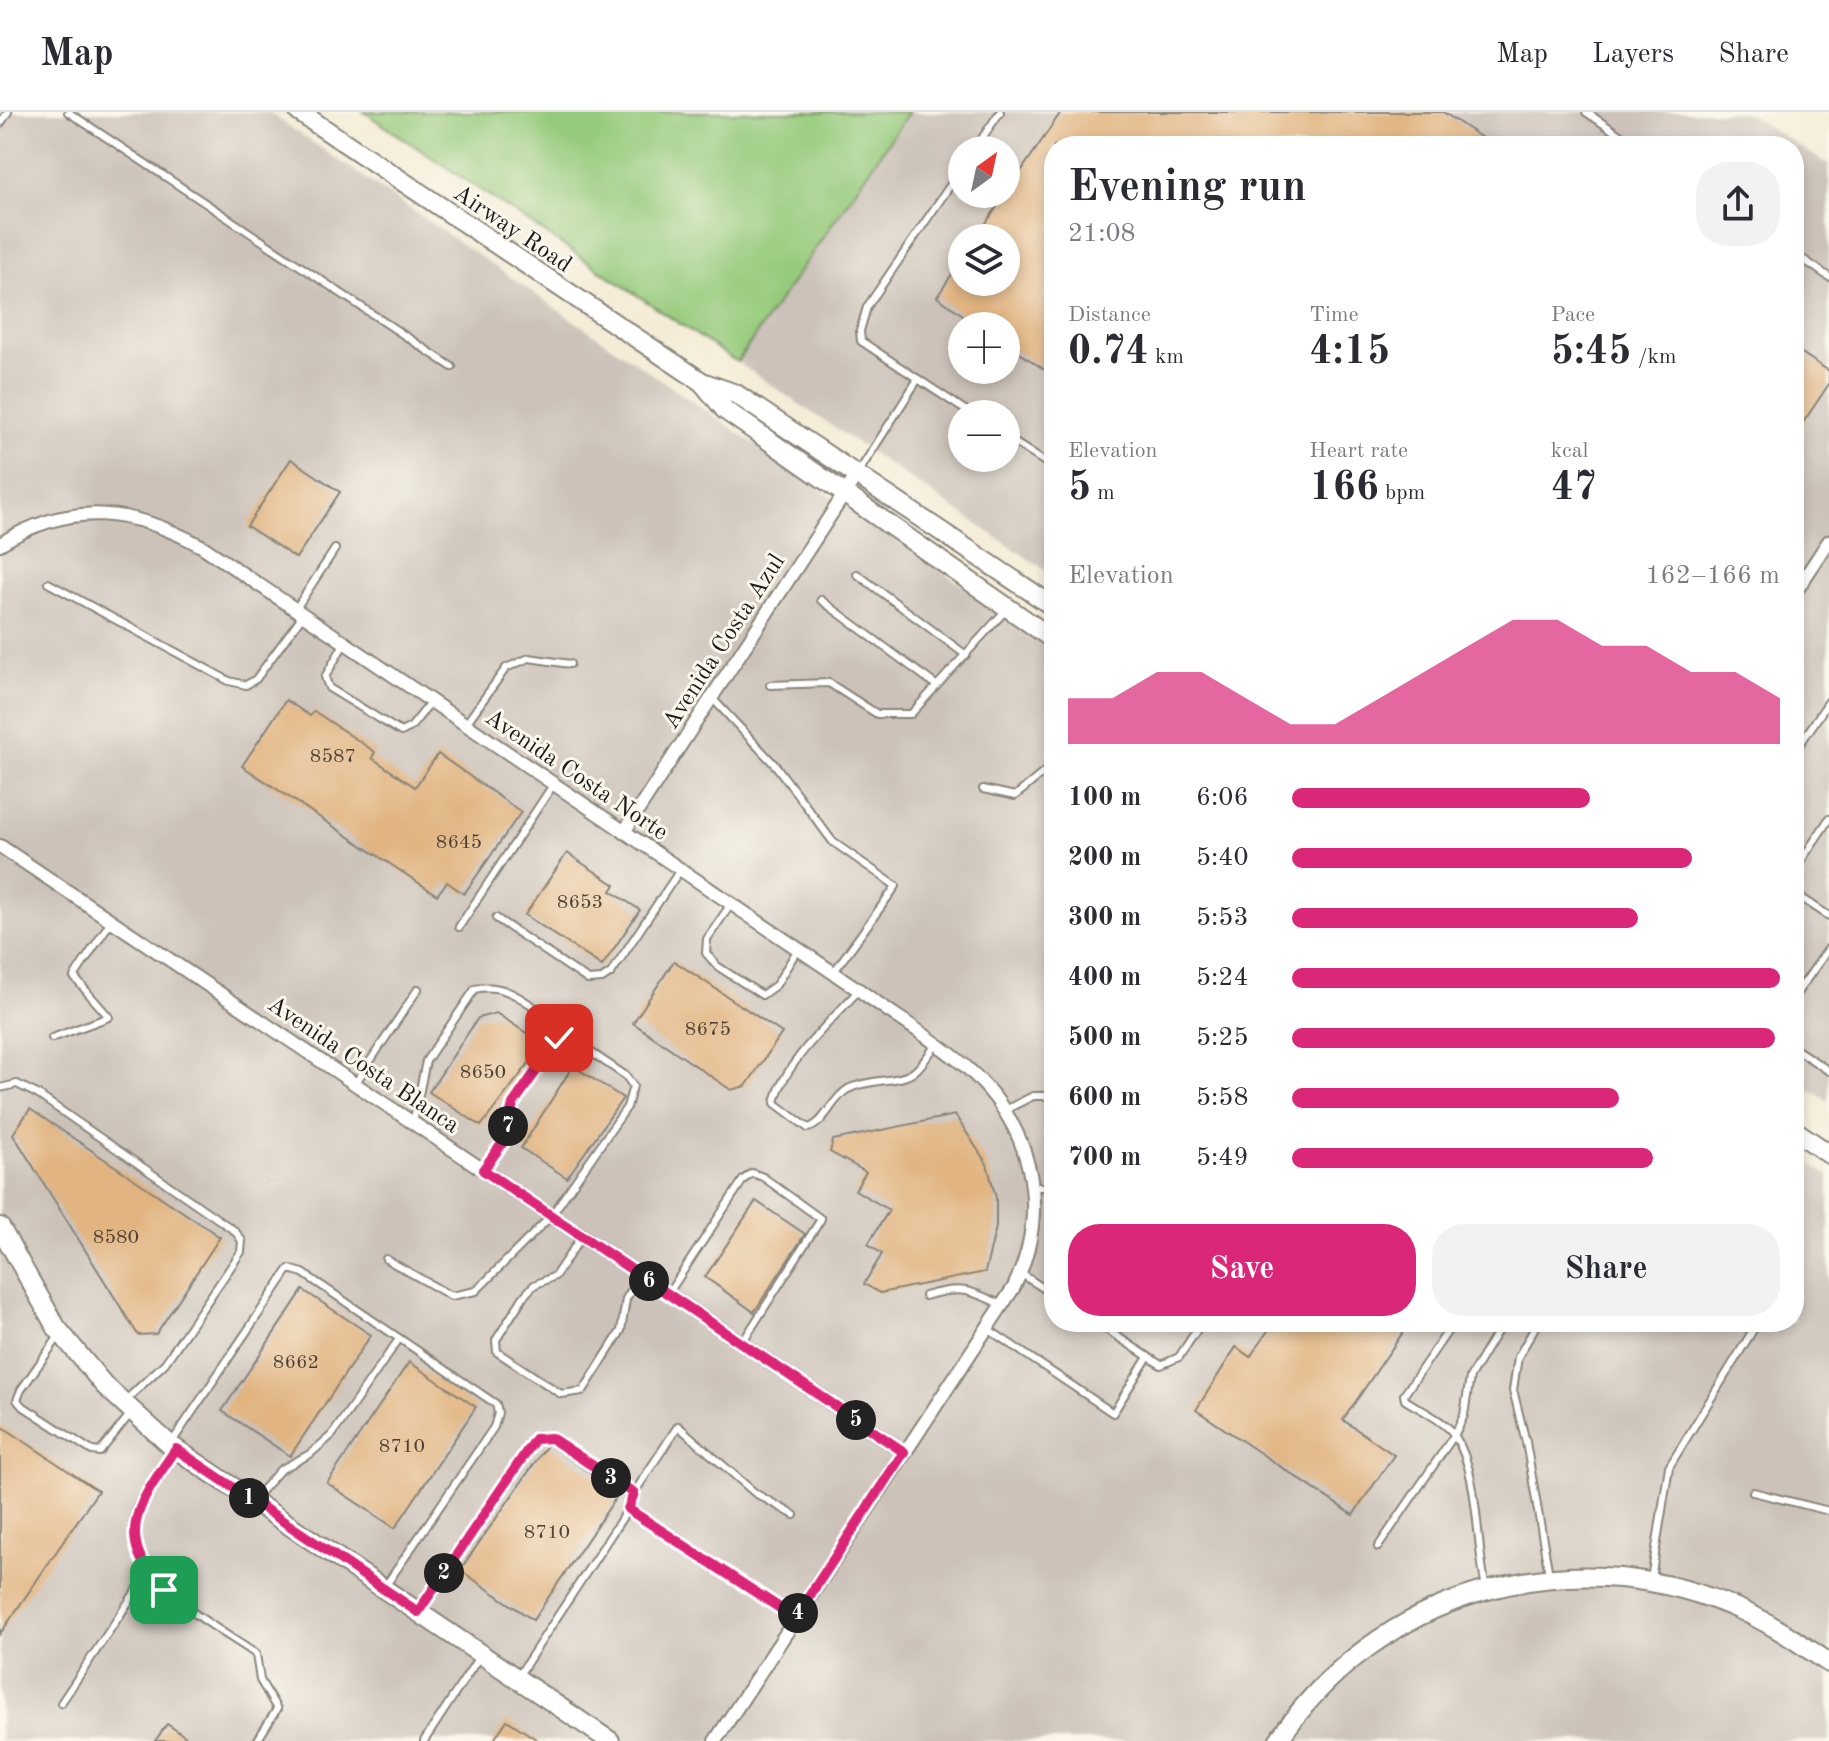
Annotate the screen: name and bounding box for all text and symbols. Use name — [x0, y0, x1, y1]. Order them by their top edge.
text: Map — [40, 36, 114, 74]
text: Map — [1496, 41, 1548, 69]
text: Layers — [1592, 41, 1674, 69]
text: Share — [1718, 41, 1789, 69]
north arrow — [948, 136, 1020, 208]
map controls — [948, 136, 1020, 472]
button: share — [1696, 162, 1780, 246]
text: Evening run — [1068, 166, 1306, 210]
street label: Airway Road — [448, 181, 575, 278]
text: 21:08 — [1068, 221, 1136, 247]
button: layers — [948, 224, 1020, 296]
text: Distance — [1068, 304, 1151, 326]
text: Time — [1309, 304, 1359, 326]
text: Pace — [1551, 304, 1595, 326]
button: + — [948, 312, 1020, 384]
text: 0.74 — [1068, 333, 1149, 373]
text: 4:15 — [1309, 333, 1390, 373]
text: 5:45 — [1551, 333, 1631, 373]
text: km — [1149, 346, 1184, 368]
text: /km — [1631, 346, 1676, 368]
button: − — [948, 400, 1020, 472]
text: Elevation — [1068, 440, 1158, 462]
text: Heart rate — [1309, 440, 1408, 462]
text: kcal — [1551, 440, 1589, 462]
text: 5 — [1068, 469, 1091, 509]
text: 166 — [1309, 469, 1379, 509]
text: 47 — [1551, 469, 1597, 509]
text: m — [1091, 482, 1115, 504]
text: bpm — [1379, 482, 1425, 504]
street label: Avenida Costa Azul — [659, 550, 790, 734]
text: Elevation — [1068, 563, 1174, 589]
text: 162–166 m — [1645, 563, 1780, 589]
street label: Avenida Costa Norte — [480, 706, 672, 846]
house number: 8587 — [310, 747, 356, 767]
text: 100 m — [1068, 785, 1141, 811]
text: 6:06 — [1196, 785, 1249, 811]
house number: 8645 — [436, 833, 482, 853]
text: 200 m — [1068, 845, 1141, 871]
text: 5:40 — [1196, 845, 1249, 871]
house number: 8653 — [557, 893, 603, 913]
text: 300 m — [1068, 905, 1141, 931]
text: 5:53 — [1196, 905, 1249, 931]
text: 400 m — [1068, 965, 1141, 991]
text: 5:24 — [1196, 965, 1249, 991]
street label: Avenida Costa Blanca — [263, 993, 463, 1139]
pin — [525, 1004, 593, 1072]
icon: check — [537, 1016, 581, 1060]
house number: 8675 — [685, 1020, 731, 1040]
text: 500 m — [1068, 1025, 1141, 1051]
text: 5:25 — [1196, 1025, 1249, 1051]
house number: 8650 — [460, 1063, 506, 1083]
text: 600 m — [1068, 1085, 1141, 1111]
text: 5:58 — [1196, 1085, 1249, 1111]
pin: 7 — [488, 1106, 528, 1146]
text: 7 — [502, 1115, 514, 1137]
text: 700 m — [1068, 1145, 1141, 1171]
text: 5:49 — [1196, 1145, 1249, 1171]
button: Save — [1068, 1224, 1416, 1316]
button: Share — [1432, 1224, 1780, 1316]
house number: 8580 — [93, 1228, 139, 1248]
pin: 6 — [629, 1261, 669, 1301]
text: 6 — [643, 1270, 655, 1292]
house number: 8662 — [273, 1353, 319, 1373]
pin: 5 — [836, 1400, 876, 1440]
text: 5 — [850, 1409, 862, 1431]
house number: 8710 — [379, 1437, 425, 1457]
pin: 3 — [591, 1458, 631, 1498]
text: 3 — [605, 1467, 617, 1489]
pin: 1 — [229, 1478, 269, 1518]
text: 1 — [243, 1487, 255, 1509]
house number: 8710 — [524, 1523, 570, 1543]
pin: 2 — [424, 1553, 464, 1593]
pin — [130, 1556, 198, 1624]
text: 2 — [438, 1562, 450, 1584]
icon: arrive — [142, 1568, 186, 1612]
pin: 4 — [778, 1593, 818, 1633]
text: 4 — [792, 1602, 804, 1624]

